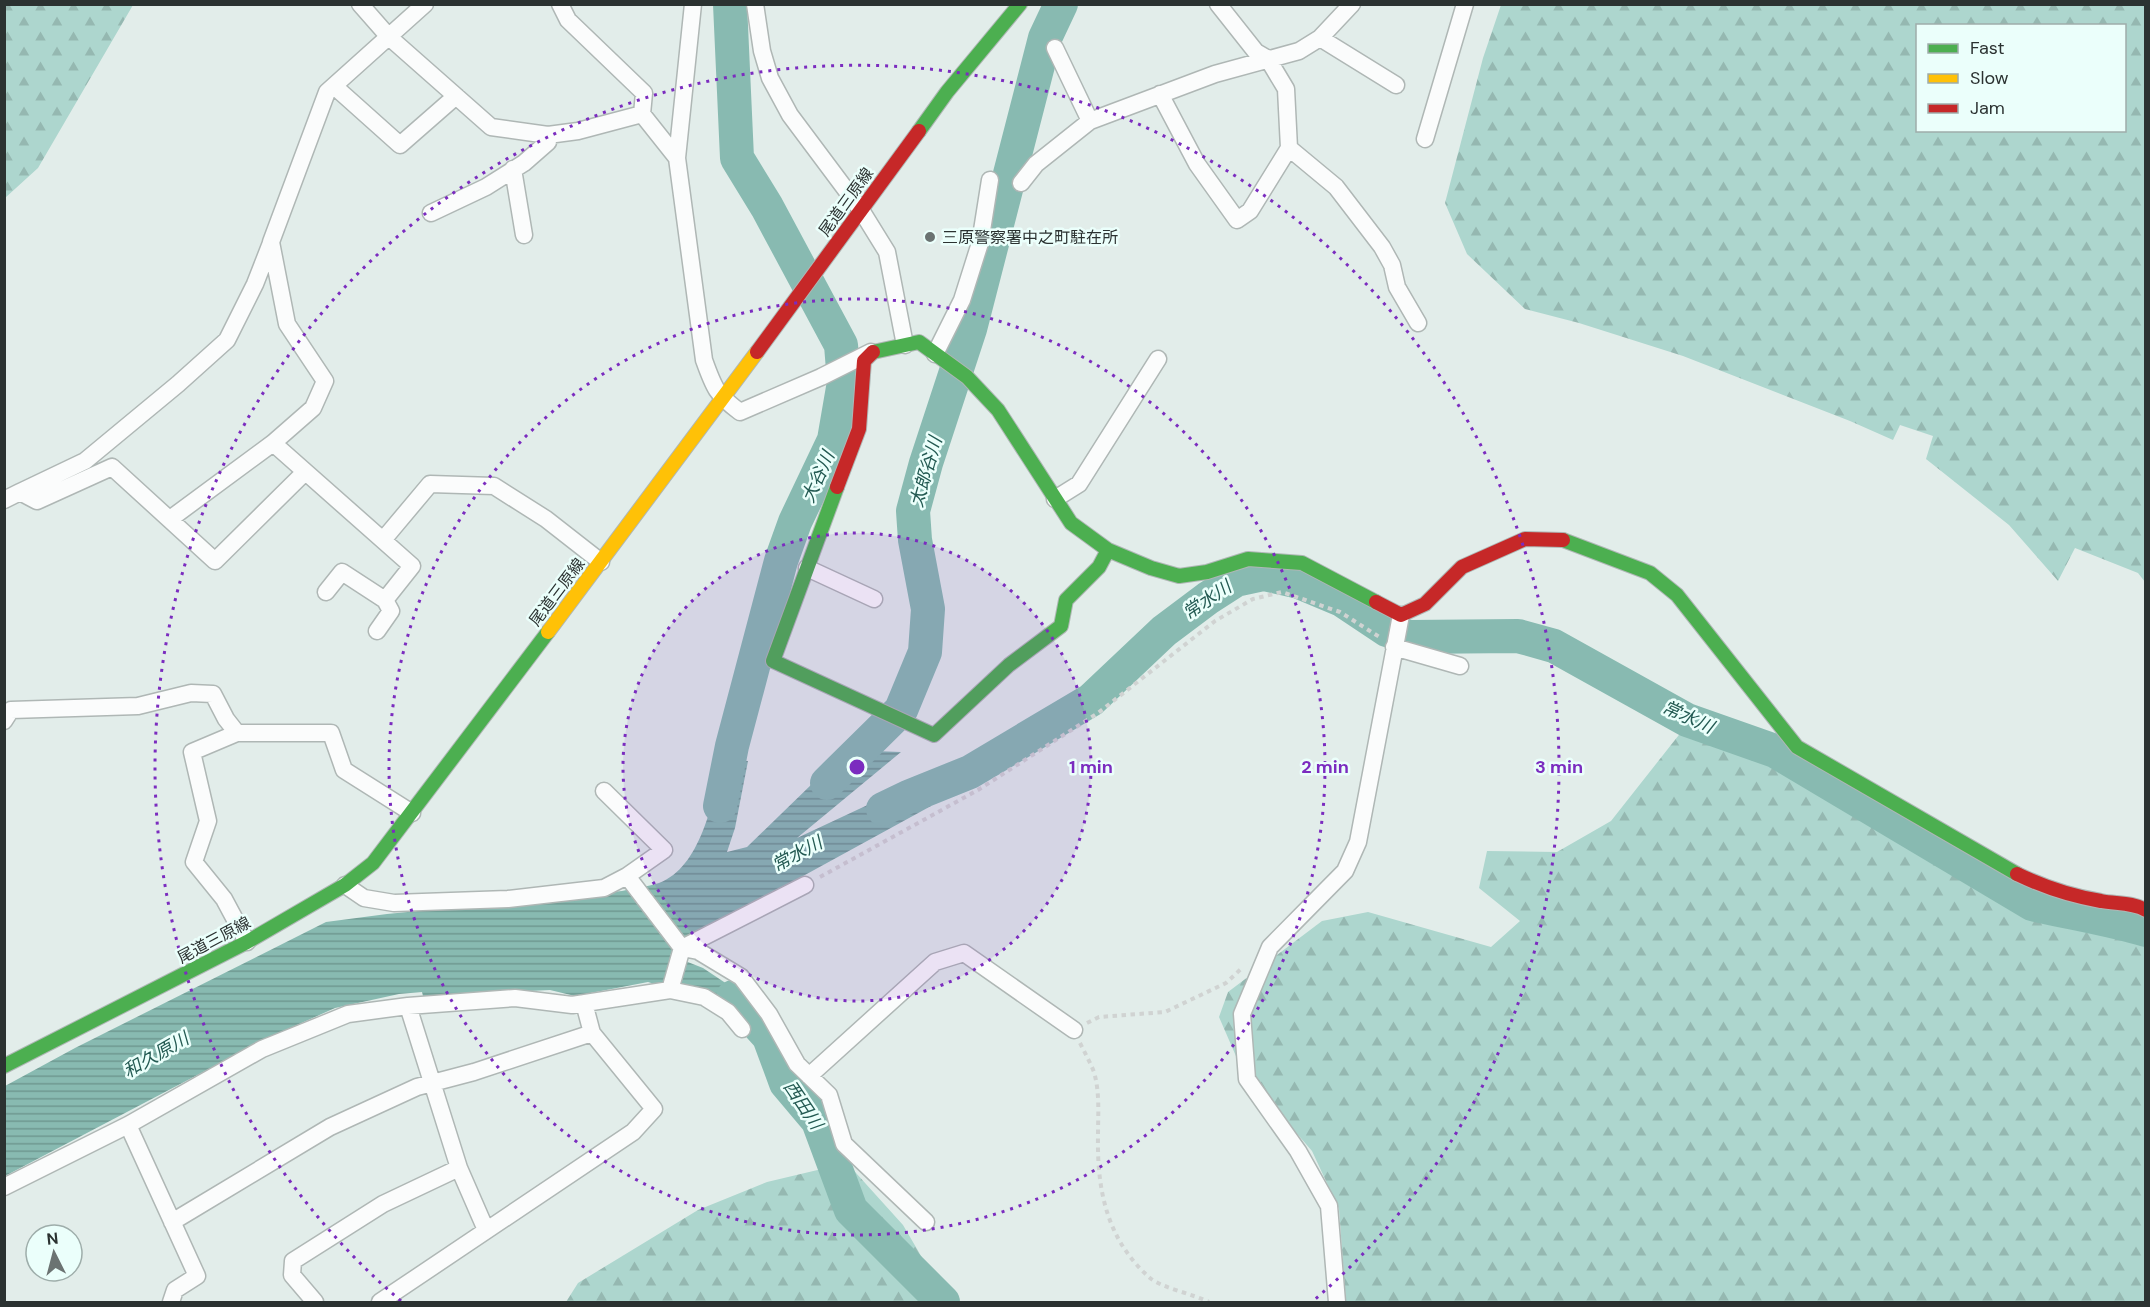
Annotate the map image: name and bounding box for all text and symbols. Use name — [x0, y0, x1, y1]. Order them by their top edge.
legend — [1916, 24, 2126, 132]
text: Fast — [1970, 36, 2005, 60]
text: Slow — [1970, 66, 2009, 90]
text: Jam — [1970, 96, 2005, 120]
street label: 尾道三原線 — [814, 163, 878, 241]
place label: 三原警察署中之町駐在所 — [942, 227, 1118, 248]
marker: 三原警察署中之町駐在所 — [923, 230, 937, 244]
water label: 太郎谷川 — [905, 432, 948, 510]
water label: 大谷川 — [796, 446, 841, 507]
street label: 尾道三原線 — [525, 554, 589, 630]
water label: 常水川 — [1178, 574, 1238, 625]
water label: 常水川 — [1658, 695, 1719, 740]
text: 1 min — [1069, 755, 1113, 779]
text: 2 min — [1301, 755, 1349, 779]
text: 3 min — [1535, 755, 1583, 779]
centre of rings — [847, 757, 867, 777]
water label: 常水川 — [768, 830, 828, 877]
street label: 尾道三原線 — [174, 912, 254, 968]
water label: 和久原川 — [119, 1026, 195, 1083]
water label: 西田川 — [778, 1076, 829, 1136]
north arrow — [24, 1223, 84, 1283]
text: N — [46, 1228, 59, 1250]

